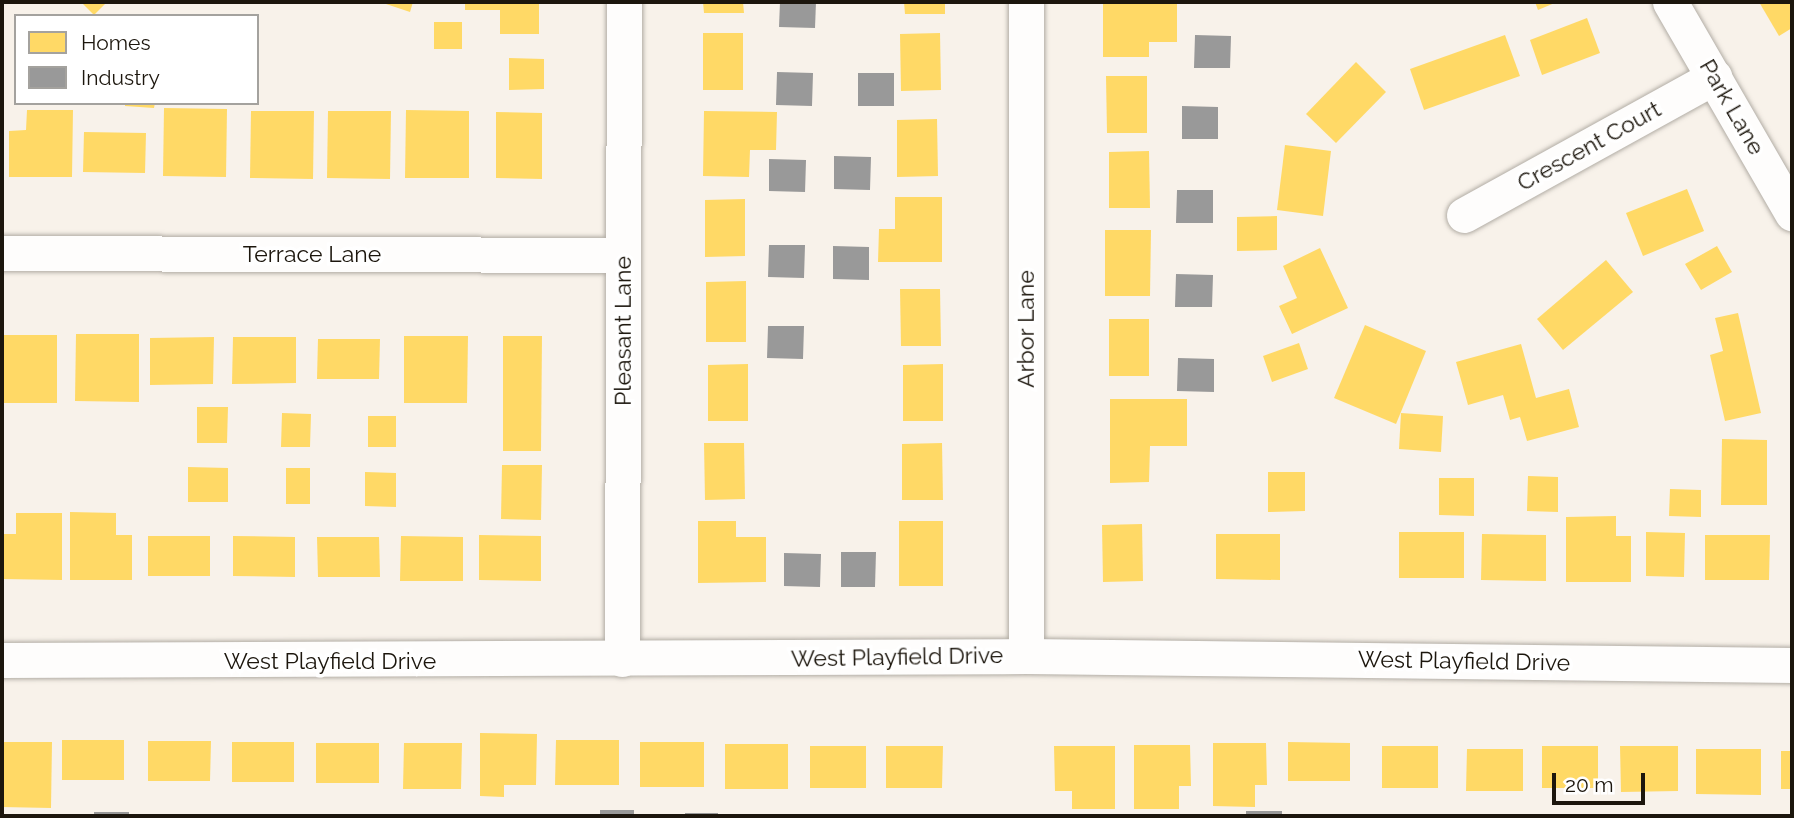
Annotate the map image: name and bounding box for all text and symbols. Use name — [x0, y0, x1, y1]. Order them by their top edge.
legend — [14, 14, 259, 105]
text: Homes — [81, 30, 151, 55]
street label: Park Lane — [1694, 54, 1770, 160]
text: Industry — [81, 65, 160, 90]
street label: Crescent Court — [1512, 95, 1666, 197]
street label: Terrace Lane — [243, 240, 381, 268]
street label: Pleasant Lane — [609, 256, 637, 406]
street label: Arbor Lane — [1012, 270, 1040, 388]
street label: West Playfield Drive — [791, 641, 1003, 673]
street label: West Playfield Drive — [1358, 645, 1570, 677]
street label: West Playfield Drive — [224, 647, 436, 675]
scale bar — [1556, 758, 1649, 802]
text: 20 m — [1565, 772, 1613, 797]

